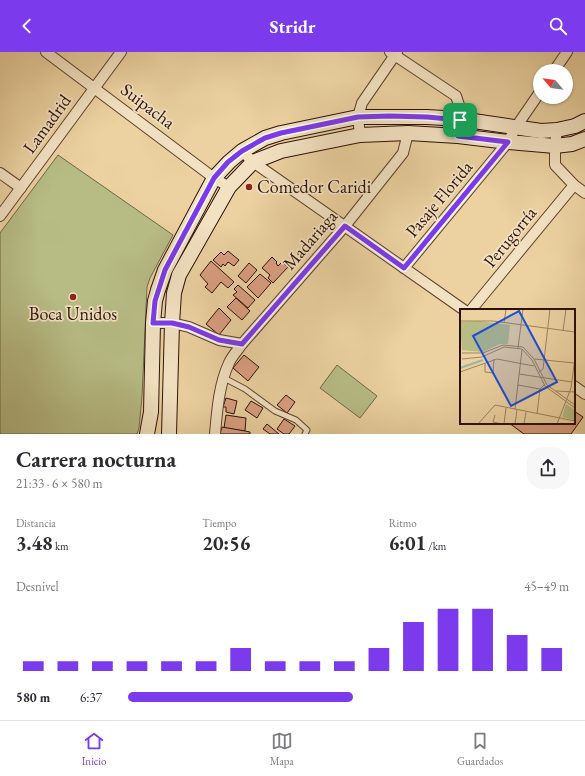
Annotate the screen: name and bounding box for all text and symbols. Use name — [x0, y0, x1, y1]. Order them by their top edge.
icon: back — [16, 15, 38, 37]
text: Stridr — [270, 15, 315, 38]
icon: search — [547, 15, 569, 37]
north arrow — [533, 64, 573, 104]
map controls — [533, 64, 573, 104]
street label: Suipacha — [117, 78, 181, 134]
street label: Lamadrid — [17, 89, 76, 158]
pin — [443, 103, 477, 137]
icon: arrive — [449, 109, 471, 131]
street label: Pasaje Florida — [400, 155, 478, 242]
place label: Comedor Caridi — [257, 175, 372, 198]
marker: Comedor Caridi — [244, 182, 254, 192]
street label: Perugorría — [478, 201, 542, 272]
street label: Madariaga — [277, 204, 342, 274]
marker: Boca Unidos — [68, 292, 78, 302]
place label: Boca Unidos — [29, 302, 117, 325]
inset map — [460, 309, 575, 424]
text: Carrera nocturna — [16, 445, 176, 474]
button: share — [527, 447, 569, 489]
text: 21:33 · 6 × 580 m — [16, 475, 103, 492]
text: Distancia — [16, 516, 56, 530]
text: Tiempo — [202, 516, 236, 530]
text: Ritmo — [389, 516, 417, 530]
text: 3.48 — [16, 530, 53, 556]
text: 20:56 — [202, 530, 250, 556]
text: 6:01 — [389, 530, 426, 556]
text: km — [53, 539, 69, 553]
text: /km — [426, 539, 446, 553]
text: Desnivel — [16, 578, 59, 595]
text: 45–49 m — [524, 578, 569, 595]
text: 580 m — [16, 689, 50, 706]
text: 6:37 — [80, 689, 102, 706]
tab: Inicio — [82, 730, 107, 768]
tab: Mapa — [270, 730, 294, 768]
tab: Guardados — [457, 730, 503, 768]

